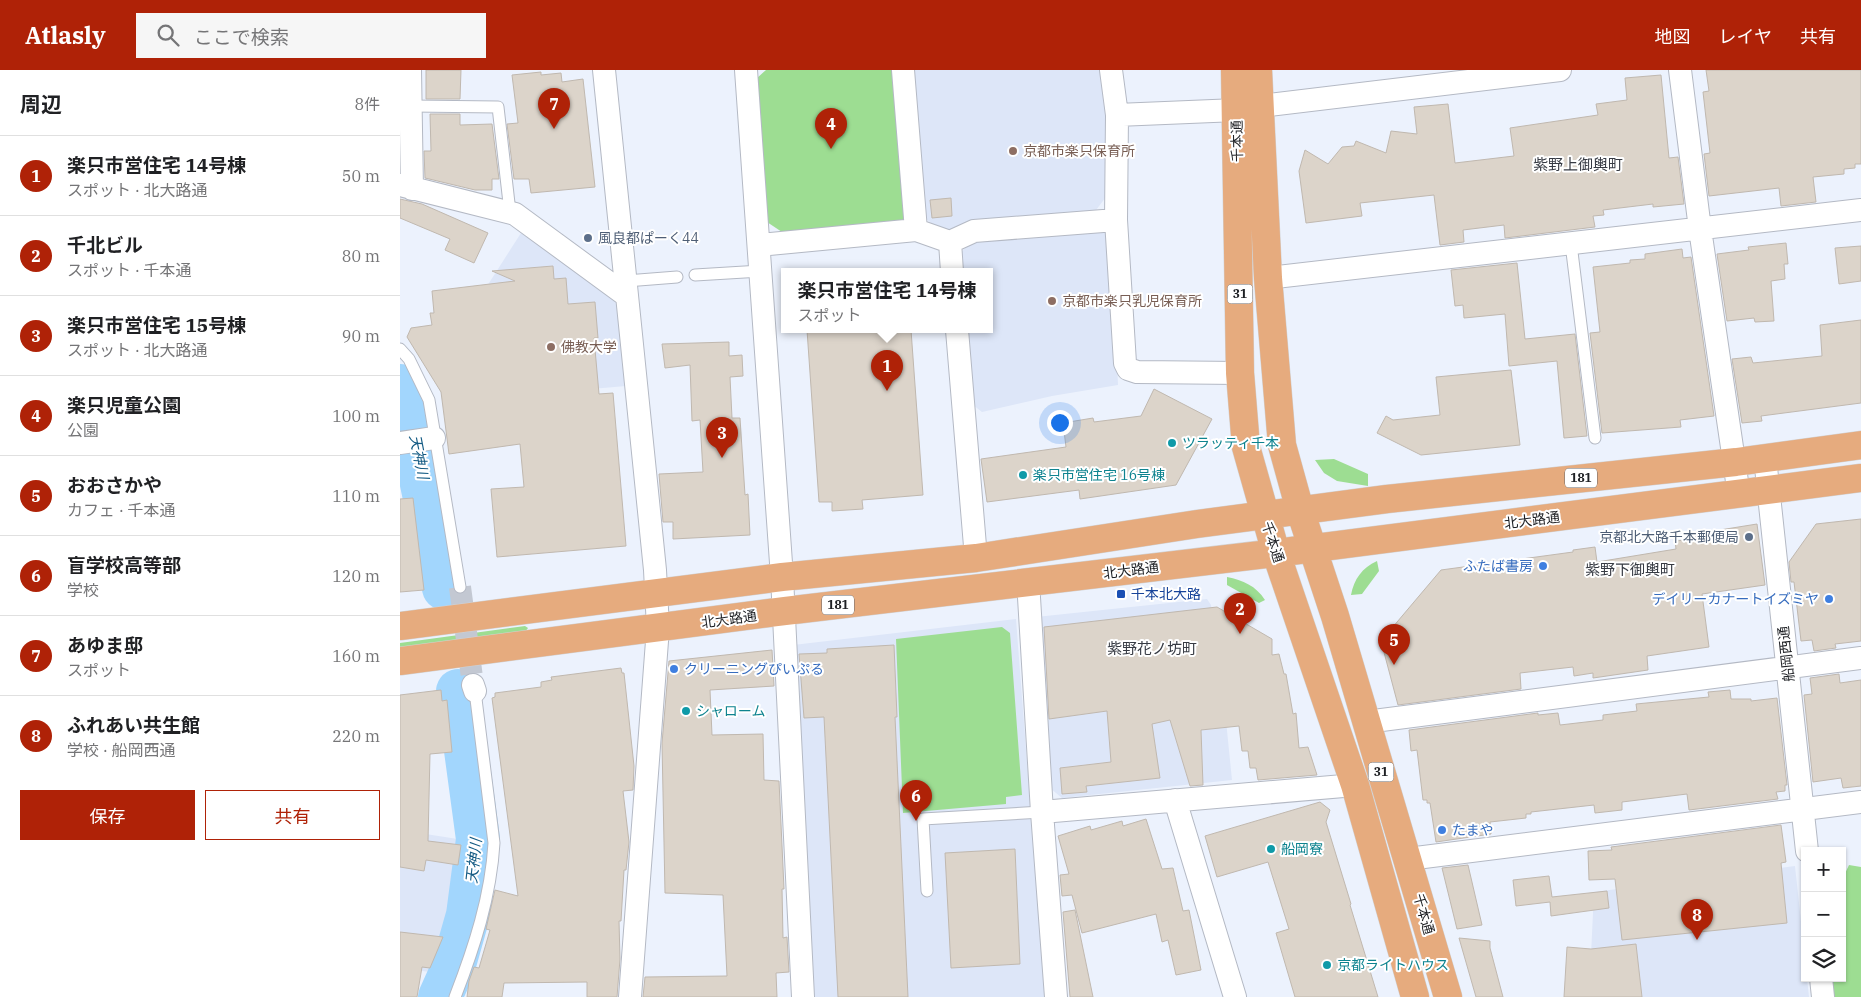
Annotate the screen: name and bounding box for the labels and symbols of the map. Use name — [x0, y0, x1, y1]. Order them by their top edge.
pin: 7 — [538, 88, 570, 129]
pin: 4 — [815, 108, 847, 149]
street label: 千本通 — [1228, 120, 1246, 162]
place label: 京都市楽只保育所 — [1023, 142, 1135, 160]
marker: 京都市楽只保育所 — [1007, 145, 1019, 157]
district label: 紫野上御輿町 — [1533, 155, 1623, 174]
place label: 風良都ぱーく44 — [598, 229, 699, 247]
marker: 風良都ぱーく44 — [582, 232, 594, 244]
road number: 31 — [1228, 284, 1252, 303]
place label: 京都市楽只乳児保育所 — [1062, 292, 1202, 310]
marker: 京都市楽只乳児保育所 — [1046, 295, 1058, 307]
place label: 佛教大学 — [561, 338, 617, 356]
marker: 佛教大学 — [545, 341, 557, 353]
pin: 1 — [871, 350, 903, 391]
your location — [1047, 410, 1073, 436]
pin: 3 — [706, 417, 738, 458]
water label: 天神川 — [406, 433, 433, 483]
place label: ツラッティ千本 — [1182, 434, 1279, 452]
marker: ツラッティ千本 — [1166, 437, 1178, 449]
place label: 楽只市営住宅 16号棟 — [1033, 466, 1165, 484]
road number: 181 — [1565, 468, 1597, 488]
marker: 楽只市営住宅 16号棟 — [1017, 469, 1029, 481]
street label: 北大路通 — [1503, 508, 1561, 532]
street label: 千本通 — [1258, 519, 1288, 565]
place label: 京都北大路千本郵便局 — [1599, 528, 1739, 546]
marker: 京都北大路千本郵便局 — [1743, 531, 1755, 543]
place label: ふたば書房 — [1463, 557, 1533, 575]
street label: 北大路通 — [1102, 558, 1160, 582]
marker: ふたば書房 — [1537, 560, 1549, 572]
district label: 紫野下御輿町 — [1585, 560, 1675, 579]
place label: 千本北大路 — [1131, 585, 1201, 603]
marker: 千本北大路 — [1115, 588, 1127, 600]
place label: デイリーカナートイズミヤ — [1651, 590, 1819, 608]
pin: 2 — [1224, 593, 1256, 634]
marker: デイリーカナートイズミヤ — [1823, 593, 1835, 605]
road number: 181 — [822, 596, 854, 614]
street label: 北大路通 — [700, 606, 758, 632]
pin: 5 — [1378, 624, 1410, 665]
street label: 船岡西通 — [1774, 625, 1798, 683]
district label: 紫野花ノ坊町 — [1107, 639, 1197, 658]
place label: クリーニングぴいぷる — [684, 660, 824, 678]
marker: クリーニングぴいぷる — [668, 663, 680, 675]
place label: シャローム — [696, 702, 766, 720]
marker: シャローム — [680, 705, 692, 717]
road number: 31 — [1368, 762, 1394, 782]
pin: 6 — [900, 780, 932, 821]
place label: たまや — [1452, 821, 1494, 839]
marker: たまや — [1436, 824, 1448, 836]
water label: 天神川 — [462, 836, 486, 884]
place label: 船岡寮 — [1281, 840, 1323, 858]
marker: 船岡寮 — [1265, 843, 1277, 855]
street label: 千本通 — [1410, 891, 1438, 937]
pin: 8 — [1681, 899, 1713, 940]
place label: 京都ライトハウス — [1337, 956, 1449, 974]
marker: 京都ライトハウス — [1321, 959, 1333, 971]

